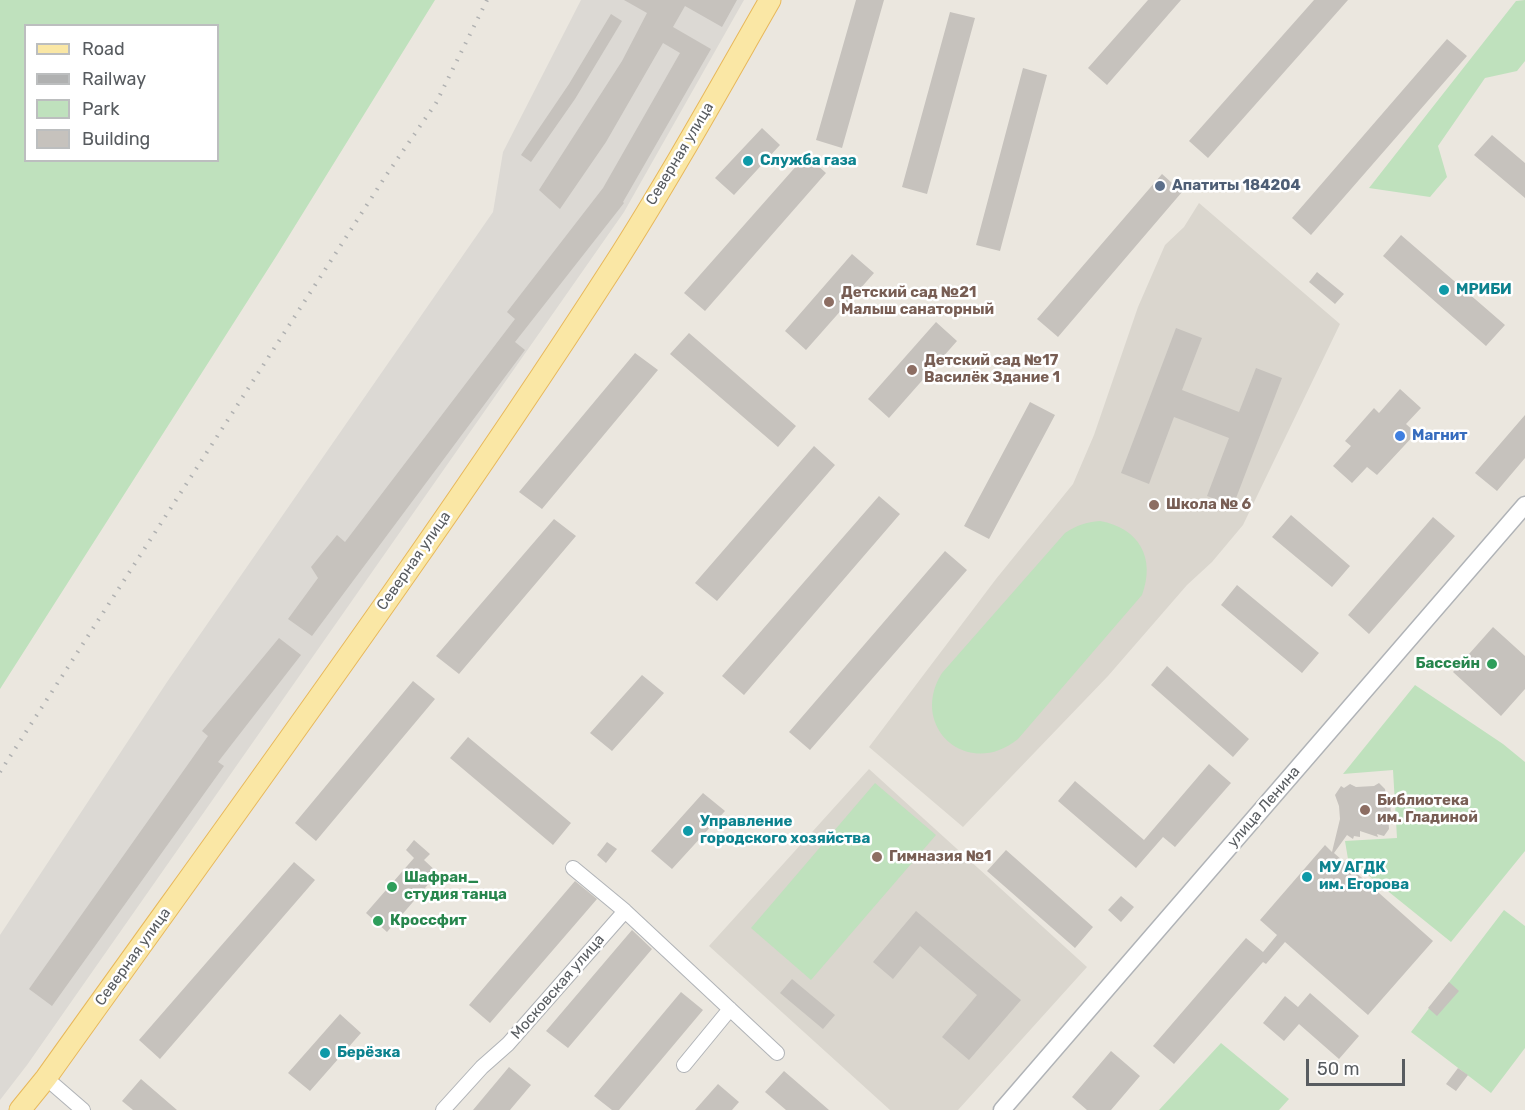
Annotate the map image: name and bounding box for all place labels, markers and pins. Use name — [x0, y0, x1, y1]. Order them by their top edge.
place label: Служба газа — [760, 152, 857, 170]
marker: Служба газа — [741, 154, 755, 168]
place label: Апатиты 184204 — [1172, 177, 1301, 195]
marker: Апатиты 184204 — [1153, 179, 1167, 193]
place label: МРИБИ — [1456, 281, 1512, 299]
marker: МРИБИ — [1437, 283, 1451, 297]
place label: Детский сад №21 Малыш санаторный — [841, 284, 994, 319]
marker: Детский сад №21 Малыш санаторный — [822, 295, 836, 309]
place label: Детский сад №17 Василёк Здание 1 — [924, 352, 1060, 387]
marker: Детский сад №17 Василёк Здание 1 — [905, 363, 919, 377]
place label: Магнит — [1412, 427, 1468, 445]
marker: Магнит — [1393, 429, 1407, 443]
place label: Школа № 6 — [1166, 496, 1251, 514]
marker: Школа № 6 — [1147, 498, 1161, 512]
place label: Бассейн — [1416, 655, 1480, 673]
marker: Бассейн — [1485, 657, 1499, 671]
place label: Библиотека им. Гладиной — [1377, 792, 1478, 827]
marker: Библиотека им. Гладиной — [1358, 803, 1372, 817]
place label: Управление городского хозяйства — [700, 813, 870, 848]
marker: Управление городского хозяйства — [681, 824, 695, 838]
place label: Гимназия №1 — [889, 848, 992, 866]
marker: Гимназия №1 — [870, 850, 884, 864]
place label: МУ АГДК им. Егорова — [1319, 859, 1409, 894]
place label: Шафран_ студия танца — [404, 869, 507, 904]
marker: МУ АГДК им. Егорова — [1300, 870, 1314, 884]
marker: Шафран_ студия танца — [385, 880, 399, 894]
place label: Кроссфит — [390, 912, 467, 930]
marker: Кроссфит — [371, 914, 385, 928]
place label: Берёзка — [337, 1044, 400, 1062]
marker: Берёзка — [318, 1046, 332, 1060]

